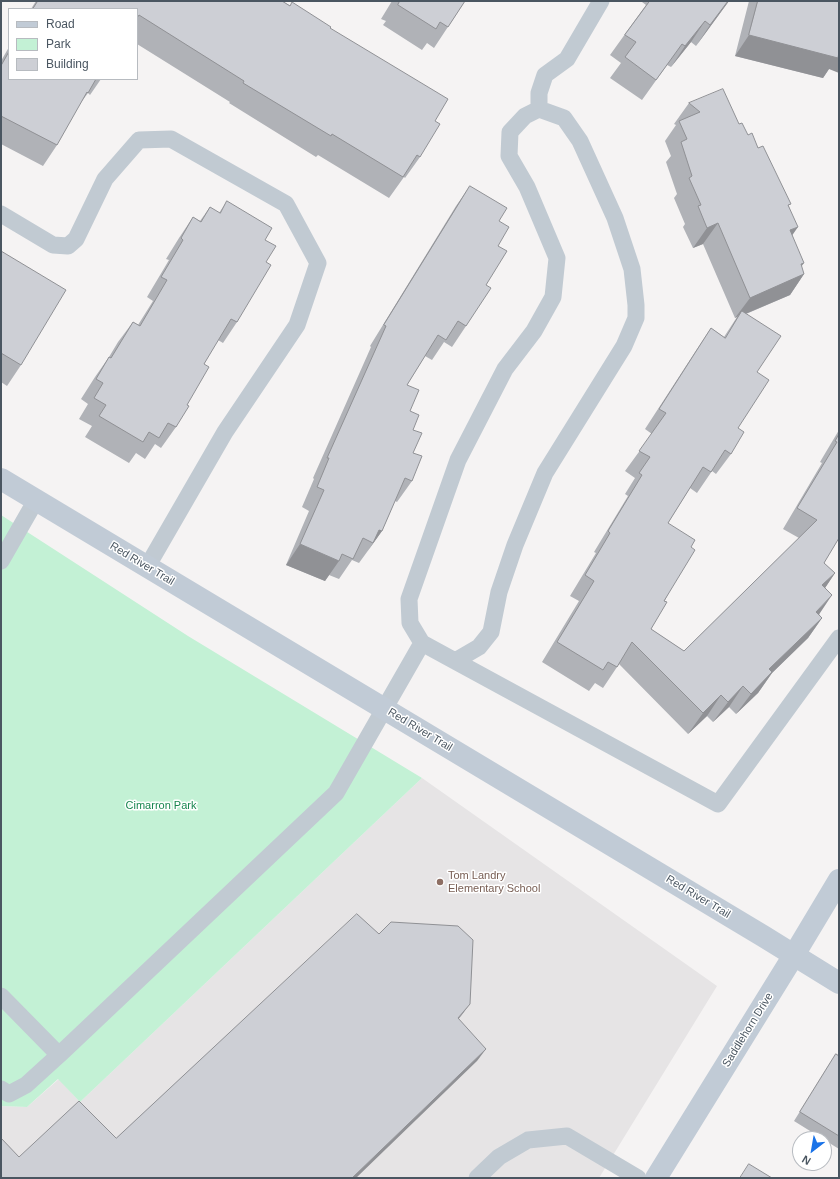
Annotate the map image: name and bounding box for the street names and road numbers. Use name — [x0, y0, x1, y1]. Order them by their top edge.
street label: Red River Trail — [107, 540, 177, 588]
street label: Red River Trail — [385, 706, 455, 754]
street label: Red River Trail — [663, 873, 733, 921]
street label: Saddlehorn Drive — [720, 990, 776, 1070]

